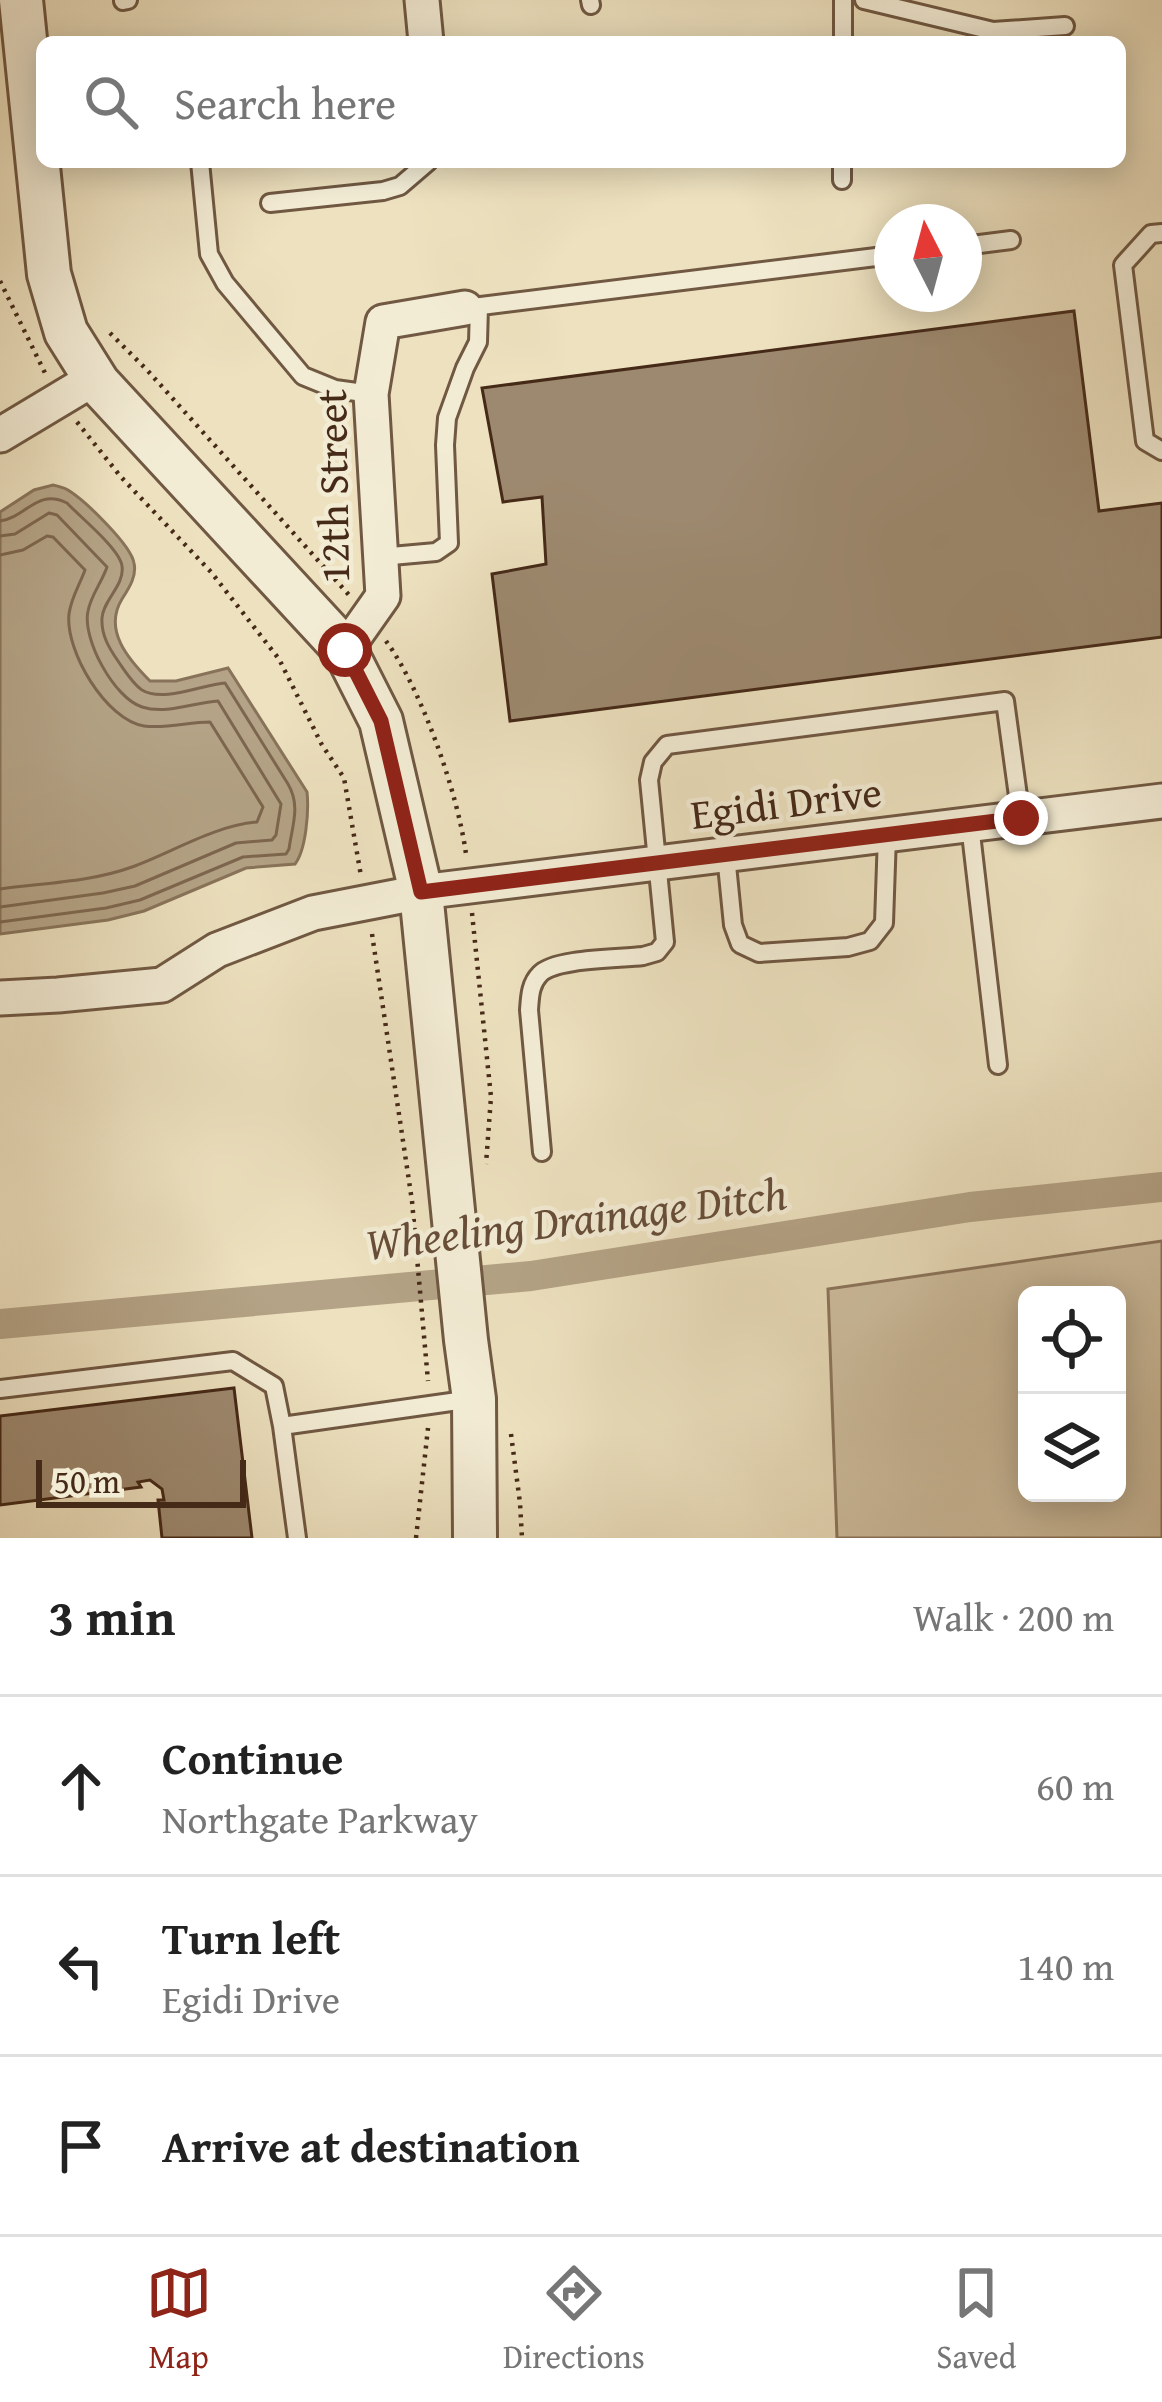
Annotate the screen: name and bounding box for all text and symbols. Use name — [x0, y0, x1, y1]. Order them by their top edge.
search box — [36, 36, 1126, 168]
icon: search — [78, 69, 144, 135]
text: Search here — [174, 70, 396, 135]
north arrow — [874, 204, 982, 312]
street label: 12th Street — [300, 388, 364, 584]
route start — [318, 623, 372, 677]
street label: Egidi Drive — [687, 760, 885, 844]
route end — [994, 791, 1048, 845]
water label: Wheeling Drainage Ditch — [362, 1160, 790, 1276]
map controls — [1018, 1286, 1126, 1502]
button: locate — [1018, 1286, 1126, 1394]
button: layers — [1018, 1394, 1126, 1502]
scale bar — [36, 1454, 246, 1507]
text: 50 m — [54, 1457, 120, 1505]
text: 3 min — [48, 1579, 175, 1654]
text: Walk · 200 m — [913, 1588, 1114, 1645]
text: Continue — [162, 1725, 343, 1790]
icon: ahead — [48, 1753, 114, 1819]
text: 60 m — [1036, 1757, 1114, 1814]
text: Northgate Parkway — [162, 1790, 478, 1847]
text: Turn left — [162, 1905, 340, 1970]
icon: left — [48, 1933, 114, 1999]
text: 140 m — [1017, 1937, 1114, 1994]
text: Egidi Drive — [162, 1970, 340, 2027]
icon: arrive — [48, 2113, 114, 2179]
text: Arrive at destination — [162, 2113, 580, 2178]
tab: Map — [146, 2260, 212, 2380]
tab: Directions — [503, 2260, 645, 2380]
tab: Saved — [936, 2260, 1016, 2380]

